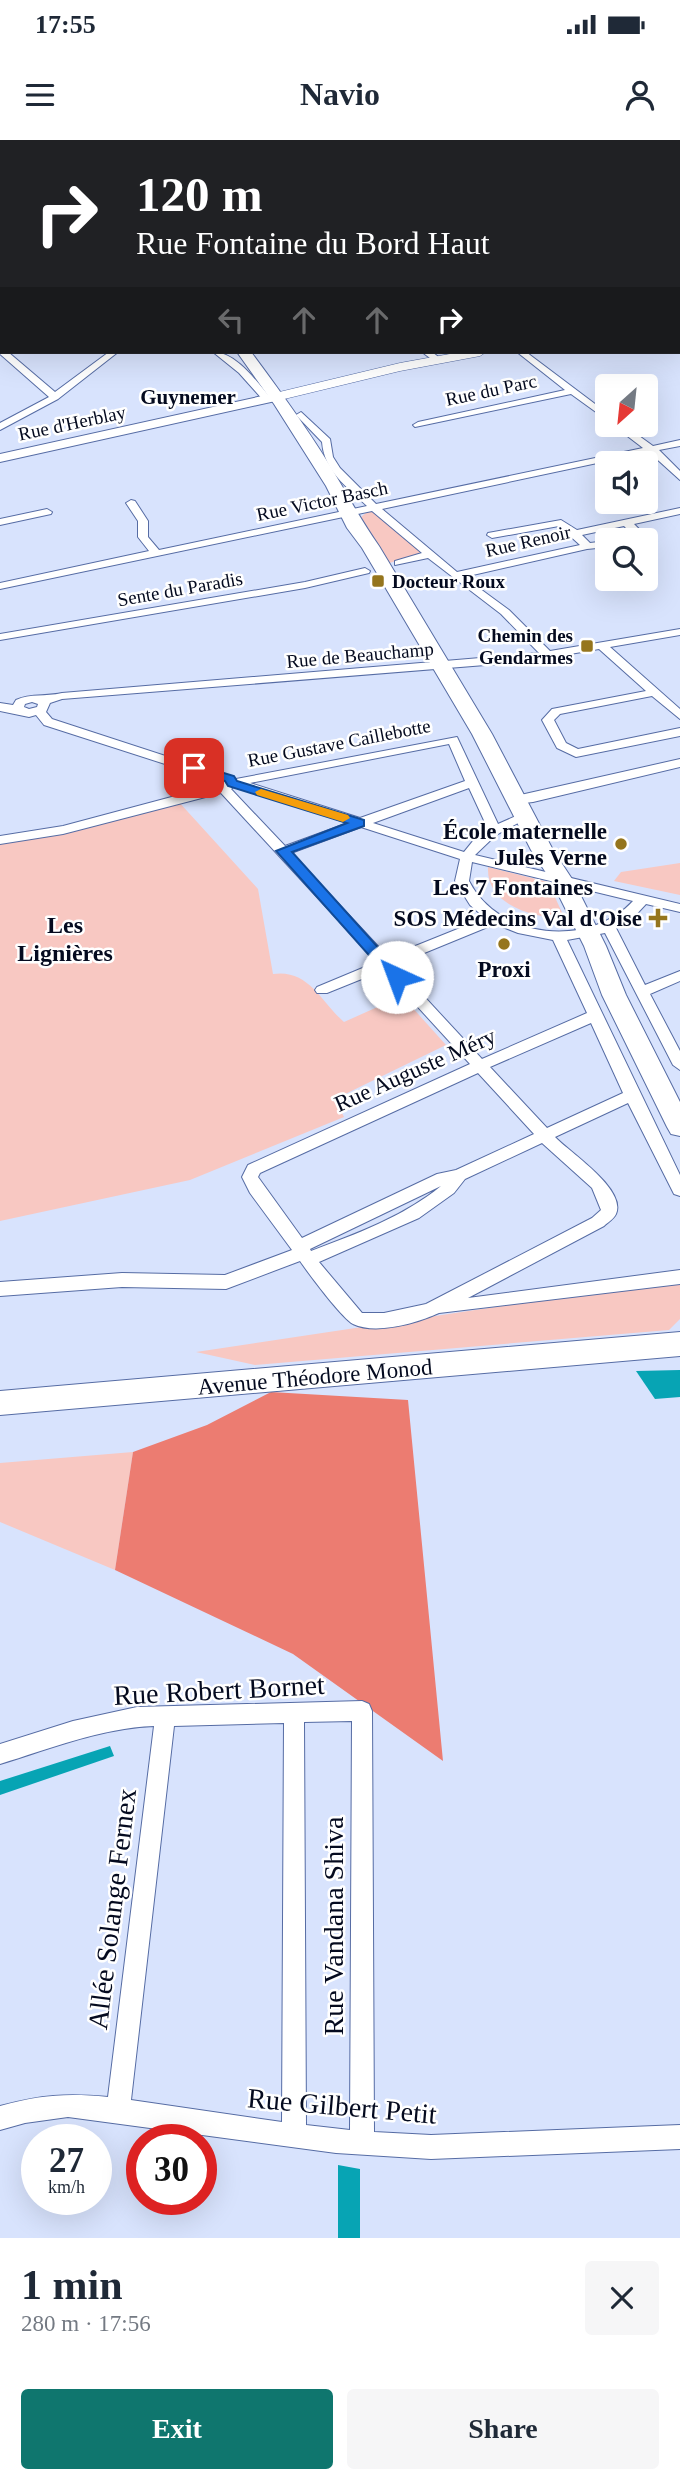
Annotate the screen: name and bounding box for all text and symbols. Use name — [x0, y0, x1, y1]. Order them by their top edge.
text: 17:55 — [35, 10, 96, 39]
icon: menu — [21, 76, 59, 114]
text: Navio — [300, 76, 380, 112]
icon: person — [621, 76, 659, 114]
text: 120 m — [136, 167, 263, 222]
icon: right — [21, 168, 112, 259]
text: Rue Fontaine du Bord Haut — [136, 225, 490, 261]
icon: left — [212, 301, 250, 339]
icon: ahead — [285, 301, 323, 339]
icon: ahead — [358, 301, 396, 339]
icon: right — [431, 301, 469, 339]
street label: Rue du Parc — [443, 370, 539, 410]
north arrow — [595, 374, 658, 438]
map controls — [595, 374, 658, 591]
district label: Guynemer — [140, 385, 236, 409]
street label: Rue d'Herblay — [16, 401, 128, 445]
button: sound — [595, 451, 658, 514]
street label: Rue Victor Basch — [254, 477, 390, 525]
street label: Rue Renoir — [483, 521, 573, 561]
button: search — [595, 528, 658, 591]
street label: Sente du Paradis — [116, 568, 244, 610]
place label: Docteur Roux — [392, 571, 506, 592]
marker: Docteur Roux — [370, 573, 386, 589]
place label: Chemin des Gendarmes — [477, 625, 573, 668]
street label: Rue de Beauchamp — [285, 638, 435, 672]
marker: Chemin des Gendarmes — [579, 638, 595, 654]
street label: Rue Gustave Caillebotte — [246, 715, 432, 771]
pin — [164, 738, 224, 798]
icon: arrive — [175, 749, 213, 787]
place label: École maternelle Jules Verne — [443, 819, 607, 870]
marker: École maternelle Jules Verne — [613, 836, 629, 852]
district label: Les 7 Fontaines — [433, 874, 593, 900]
place label: SOS Médecins Val d'Oise — [393, 906, 642, 931]
marker: SOS Médecins Val d'Oise — [648, 908, 668, 928]
district label: Les Lignières — [17, 912, 113, 966]
marker: Proxi — [496, 936, 512, 952]
position arrow — [360, 940, 434, 1014]
place label: Proxi — [477, 957, 531, 982]
street label: Rue Auguste Méry — [331, 1023, 500, 1117]
street label: Avenue Théodore Monod — [197, 1354, 434, 1400]
street label: Rue Robert Bornet — [113, 1669, 326, 1711]
street label: Allée Solange Fernex — [82, 1787, 142, 2031]
street label: Rue Vandana Shiva — [318, 1816, 349, 2035]
street label: Rue Gilbert Petit — [246, 2082, 438, 2130]
speed limit sign: 30 — [126, 2124, 217, 2215]
text: 27 — [49, 2141, 84, 2180]
text: km/h — [48, 2177, 85, 2197]
button: close — [585, 2261, 659, 2335]
text: 1 min — [21, 2262, 123, 2308]
text: 280 m · 17:56 — [21, 2311, 151, 2336]
button: Exit — [21, 2389, 333, 2469]
button: Share — [347, 2389, 659, 2469]

